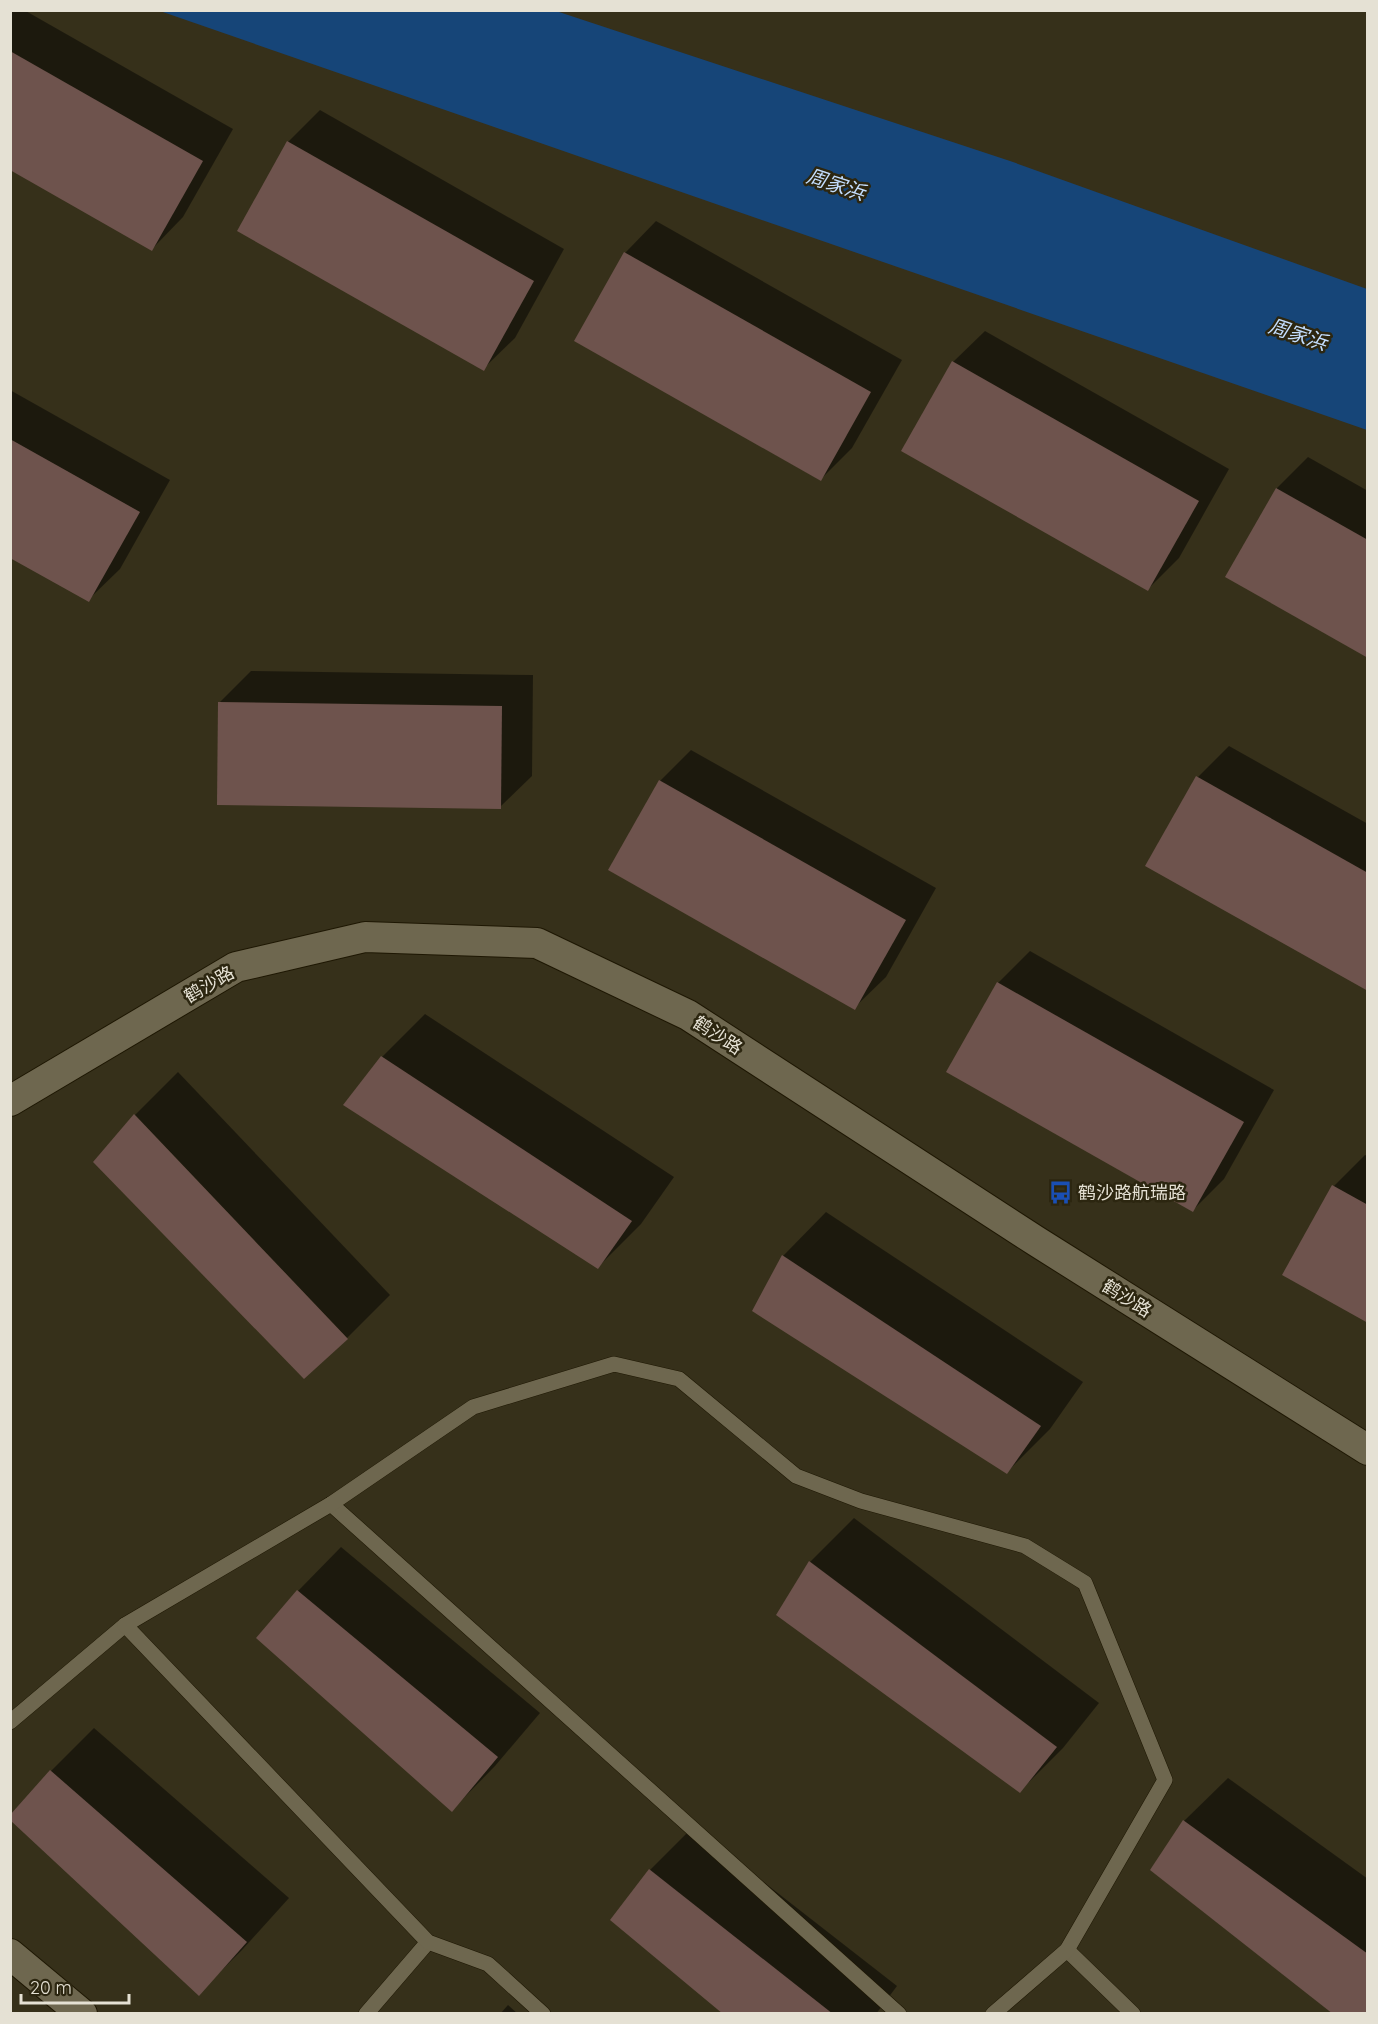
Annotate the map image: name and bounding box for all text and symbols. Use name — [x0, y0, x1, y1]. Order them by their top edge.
water label: 周家浜 — [804, 163, 870, 206]
water label: 周家浜 — [1266, 313, 1332, 356]
street label: 鹤沙路 — [180, 961, 238, 1007]
street label: 鹤沙路 — [689, 1011, 747, 1059]
bus stop icon: 鹤沙路航瑞路 — [1047, 1179, 1073, 1205]
place label: 鹤沙路航瑞路 — [1078, 1181, 1186, 1204]
street label: 鹤沙路 — [1098, 1274, 1156, 1322]
scale bar — [21, 1967, 129, 2005]
text: 20 m — [30, 1976, 72, 1999]

